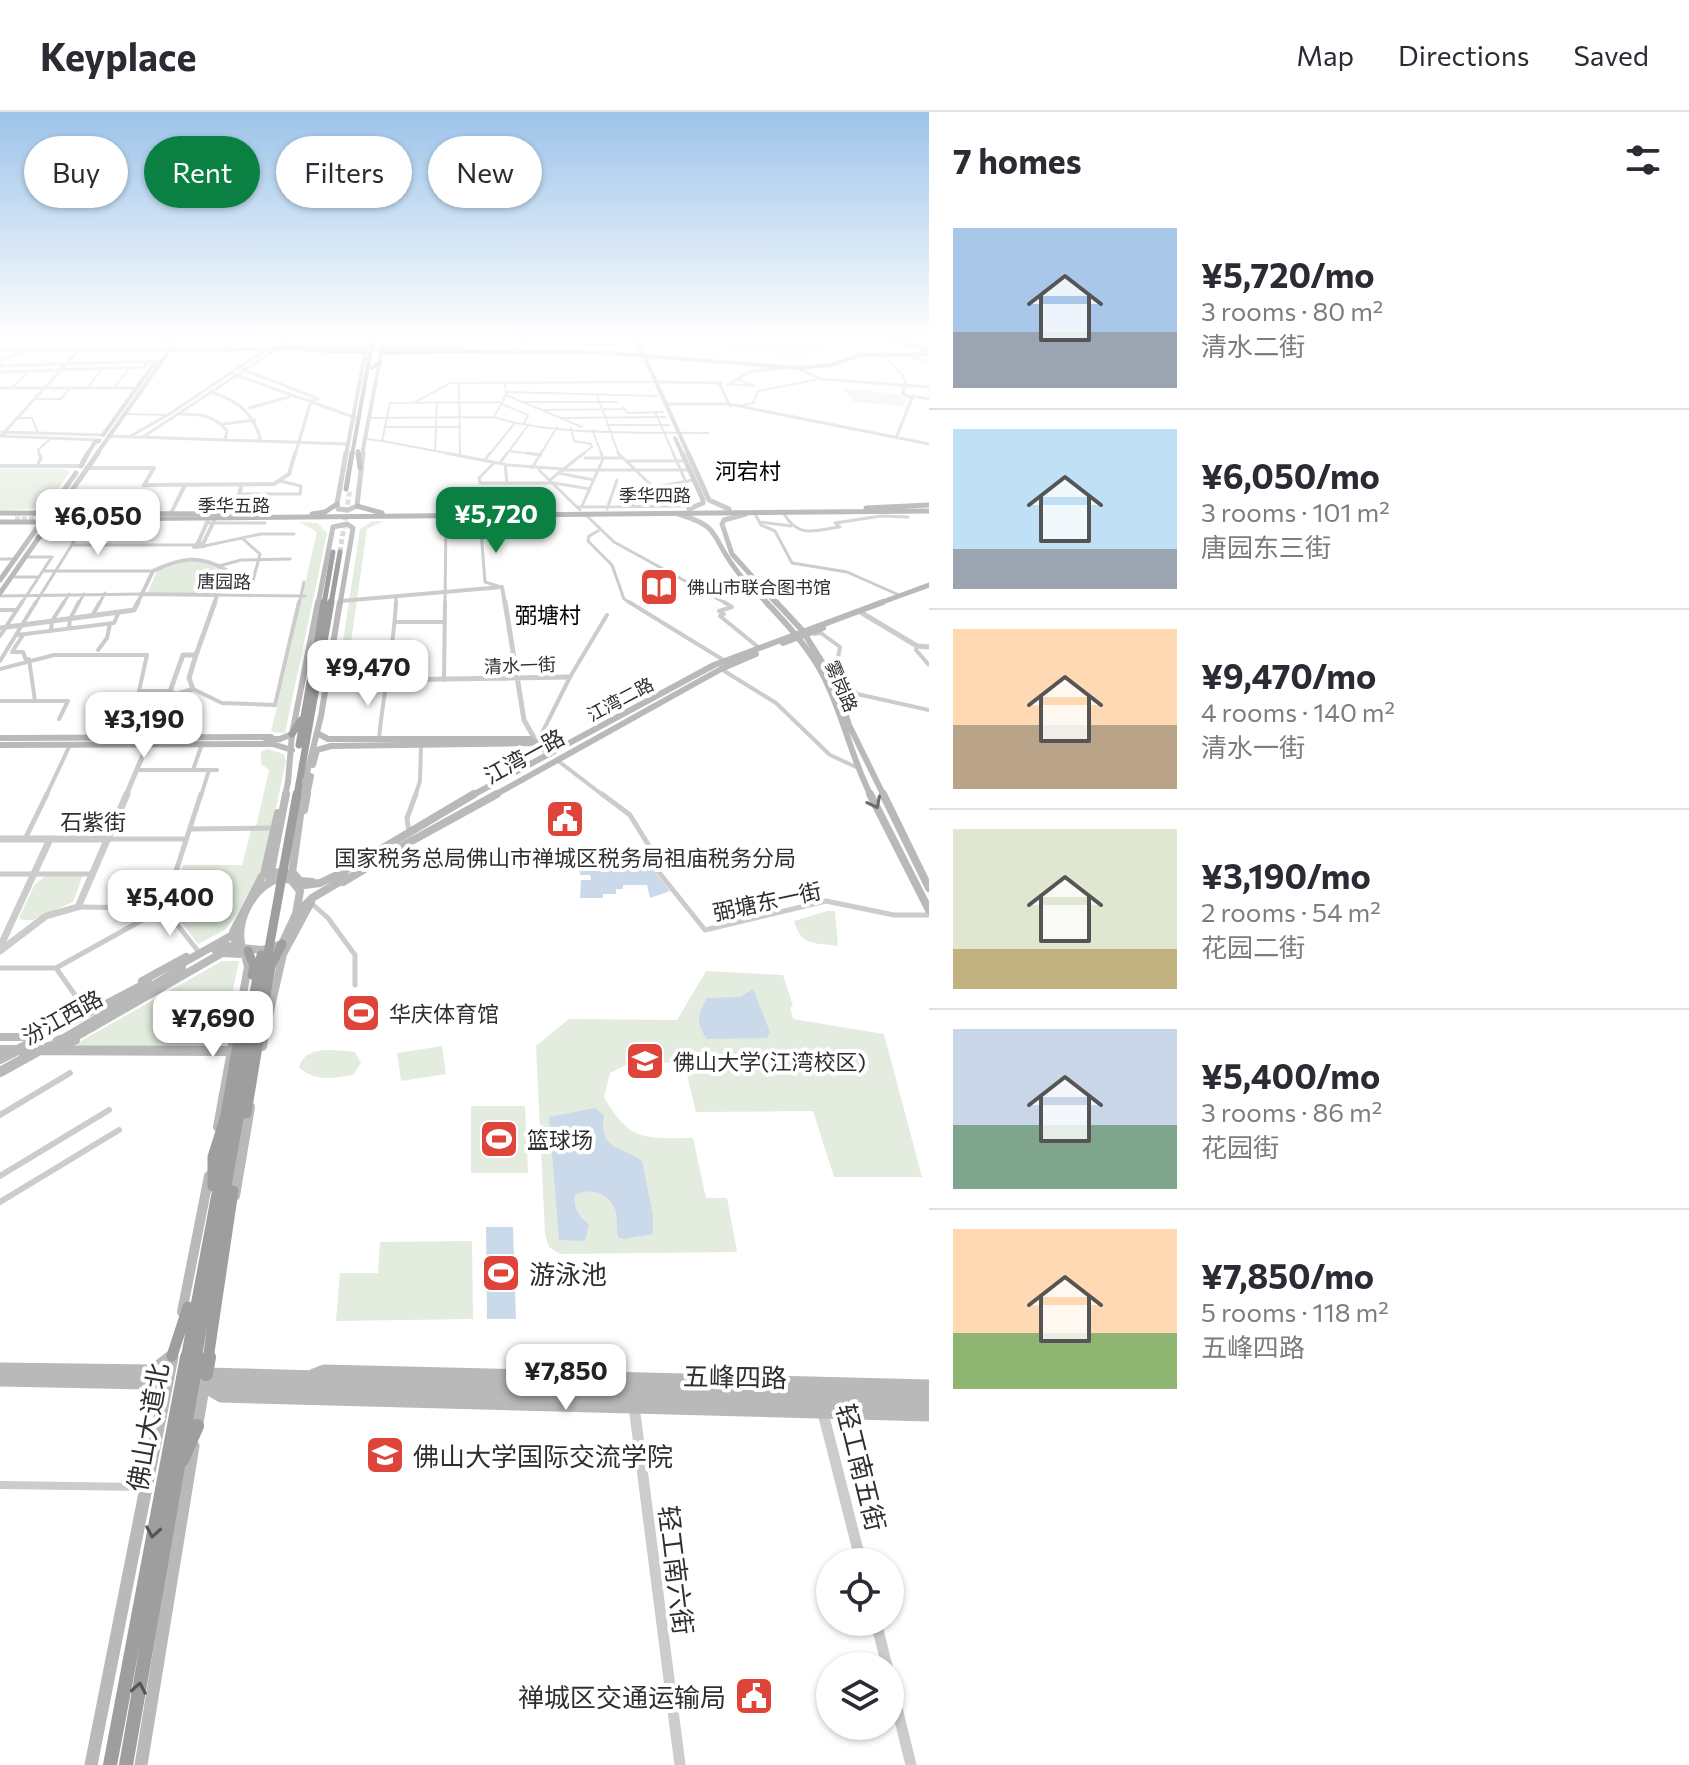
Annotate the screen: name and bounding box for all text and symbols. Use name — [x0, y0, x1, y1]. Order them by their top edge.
text: Keyplace — [40, 32, 196, 79]
text: Map — [1296, 38, 1354, 72]
text: Directions — [1398, 38, 1529, 72]
text: Saved — [1573, 38, 1649, 72]
chip: Buy — [24, 136, 128, 208]
chip: Rent — [144, 136, 260, 208]
chip: Filters — [276, 136, 412, 208]
chip: New — [428, 136, 542, 208]
icon: filters — [1621, 138, 1665, 182]
text: 7 homes — [953, 139, 1082, 181]
text: ¥5,720/mo — [1201, 253, 1375, 295]
icon: home — [1017, 260, 1113, 356]
text: 3 rooms · 80 m² — [1201, 295, 1383, 326]
text: 清水二街 — [1201, 330, 1305, 361]
text: ¥6,050/mo — [1201, 454, 1380, 496]
district label: 河宕村 — [715, 457, 781, 484]
icon: home — [1017, 461, 1113, 557]
street label: 季华四路 — [619, 484, 691, 506]
pin: ¥5,720 — [431, 487, 561, 555]
pin: ¥6,050 — [33, 489, 163, 557]
street label: 季华五路 — [198, 494, 270, 516]
text: 3 rooms · 101 m² — [1201, 496, 1390, 527]
text: ¥5,720 — [454, 497, 538, 528]
text: ¥6,050 — [54, 499, 142, 530]
text: 唐园东三街 — [1201, 531, 1331, 562]
library icon: 佛山市联合图书馆 — [638, 566, 680, 608]
street label: 唐园路 — [197, 570, 251, 592]
place label: 佛山市联合图书馆 — [687, 576, 831, 598]
district label: 弼塘村 — [515, 601, 581, 628]
pin: ¥9,470 — [303, 640, 433, 708]
text: ¥9,470 — [325, 650, 411, 681]
street label: 清水一街 — [484, 653, 556, 677]
text: ¥9,470/mo — [1201, 654, 1376, 696]
street label: 雾岗路 — [821, 657, 863, 715]
icon: home — [1017, 661, 1113, 757]
street label: 江湾二路 — [583, 672, 657, 726]
pin: ¥3,190 — [79, 692, 209, 760]
text: 4 rooms · 140 m² — [1201, 696, 1395, 727]
text: ¥3,190 — [103, 702, 185, 733]
street label: 江湾一路 — [479, 723, 569, 789]
text: 清水一街 — [1201, 731, 1305, 762]
one-way arrow — [865, 794, 880, 809]
public building icon: 国家税务总局佛山市禅城区税务局祖庙税务分局 — [544, 798, 586, 840]
street label: 石紫街 — [60, 808, 126, 835]
place label: 国家税务总局佛山市禅城区税务局祖庙税务分局 — [334, 844, 796, 871]
text: ¥3,190/mo — [1201, 854, 1371, 896]
icon: home — [1017, 861, 1113, 957]
pin: ¥5,400 — [105, 870, 235, 938]
street label: 弼塘东一街 — [710, 876, 824, 926]
text: ¥5,400 — [126, 880, 214, 911]
text: 2 rooms · 54 m² — [1201, 896, 1381, 927]
text: 花园二街 — [1201, 931, 1305, 962]
street label: 汾江西路 — [17, 984, 107, 1050]
pin: ¥7,690 — [148, 991, 278, 1059]
sports icon: 华庆体育馆 — [340, 992, 382, 1034]
place label: 华庆体育馆 — [389, 1000, 499, 1027]
text: ¥7,690 — [171, 1001, 255, 1032]
school or university icon: 佛山大学(江湾校区) — [624, 1040, 666, 1082]
place label: 佛山大学(江湾校区) — [673, 1048, 866, 1075]
text: ¥5,400/mo — [1201, 1054, 1380, 1096]
icon: home — [1017, 1061, 1113, 1157]
text: 3 rooms · 86 m² — [1201, 1096, 1382, 1127]
sports icon: 篮球场 — [478, 1118, 520, 1160]
place label: 篮球场 — [527, 1126, 593, 1153]
text: 花园街 — [1201, 1131, 1279, 1162]
sports icon: 游泳池 — [480, 1252, 522, 1294]
text: ¥7,850/mo — [1201, 1254, 1374, 1296]
place label: 游泳池 — [529, 1258, 607, 1289]
icon: home — [1017, 1261, 1113, 1357]
text: 5 rooms · 118 m² — [1201, 1296, 1389, 1327]
text: 五峰四路 — [1201, 1331, 1305, 1362]
pin: ¥7,850 — [501, 1344, 631, 1412]
text: ¥7,850 — [524, 1354, 608, 1385]
street label: 佛山大道北 — [120, 1360, 174, 1494]
street label: 五峰四路 — [683, 1360, 787, 1392]
street label: 轻工南五街 — [831, 1400, 893, 1534]
school or university icon: 佛山大学国际交流学院 — [364, 1434, 406, 1476]
place label: 佛山大学国际交流学院 — [413, 1440, 673, 1471]
street label: 轻工南六街 — [654, 1504, 700, 1636]
one-way arrow — [145, 1526, 162, 1539]
map controls — [816, 1548, 904, 1740]
button: locate — [816, 1548, 904, 1636]
button: layers — [816, 1652, 904, 1740]
public building icon: 禅城区交通运输局 — [733, 1675, 775, 1717]
one-way arrow — [130, 1681, 147, 1695]
place label: 禅城区交通运输局 — [518, 1681, 726, 1712]

